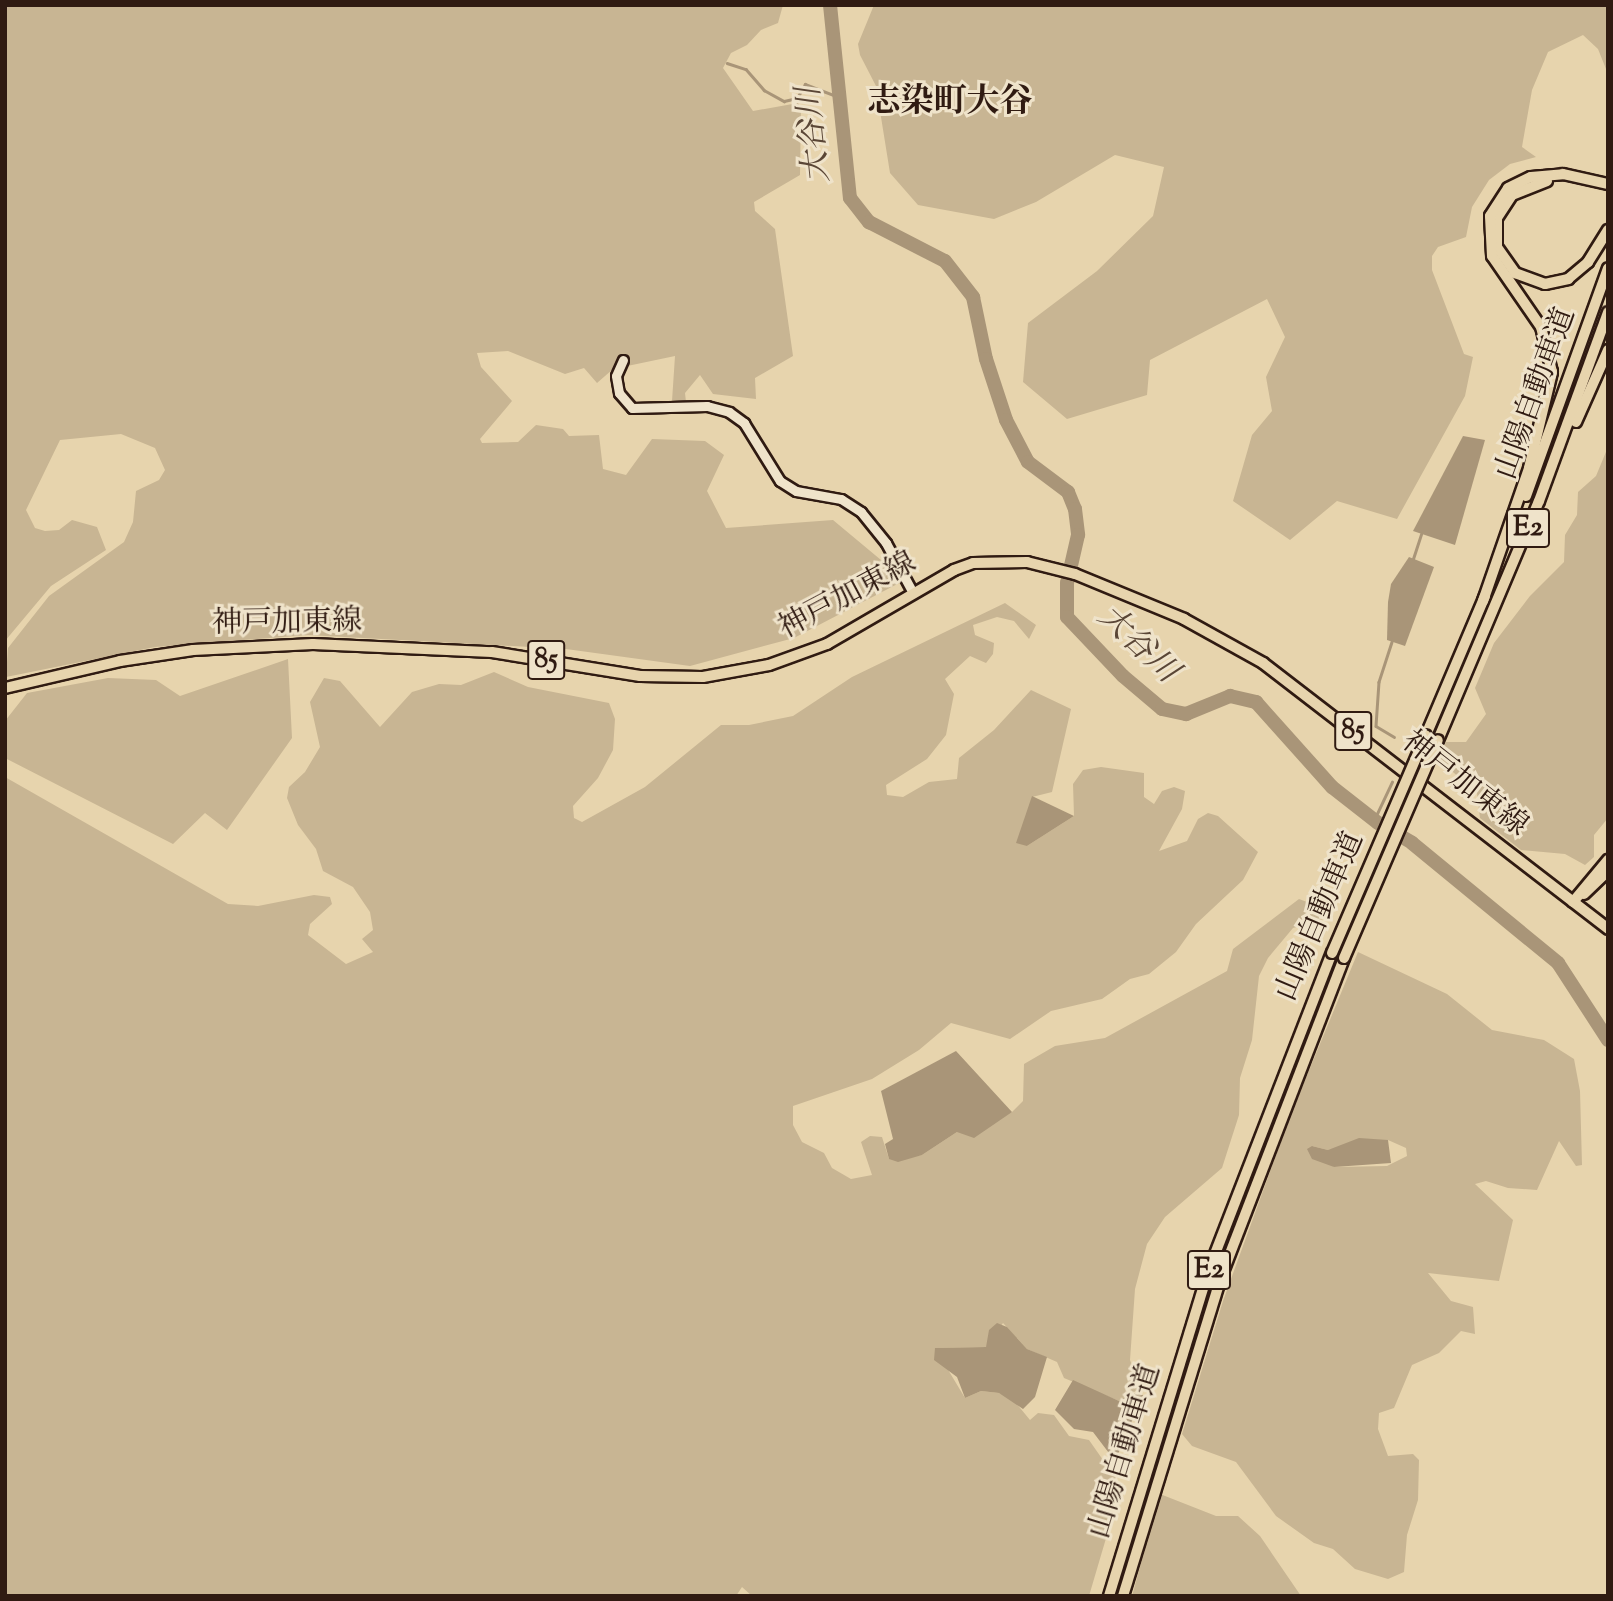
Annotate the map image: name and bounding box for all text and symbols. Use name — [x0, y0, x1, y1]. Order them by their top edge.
district label: 志染町大谷 — [868, 84, 1032, 124]
water label: 大谷川 — [791, 85, 839, 185]
street label: 山陽自動車道 — [1489, 303, 1585, 485]
road number: E2 — [1505, 504, 1551, 552]
street label: 神戸加東線 — [773, 546, 923, 648]
water label: 大谷川 — [1089, 598, 1185, 692]
street label: 神戸加東線 — [212, 605, 362, 643]
road number: 85 — [527, 636, 565, 684]
road number: 85 — [1334, 706, 1372, 756]
street label: 神戸加東線 — [1394, 725, 1534, 845]
street label: 山陽自動車道 — [1269, 827, 1373, 1007]
road number: E2 — [1186, 1246, 1232, 1294]
street label: 山陽自動車道 — [1082, 1361, 1170, 1543]

